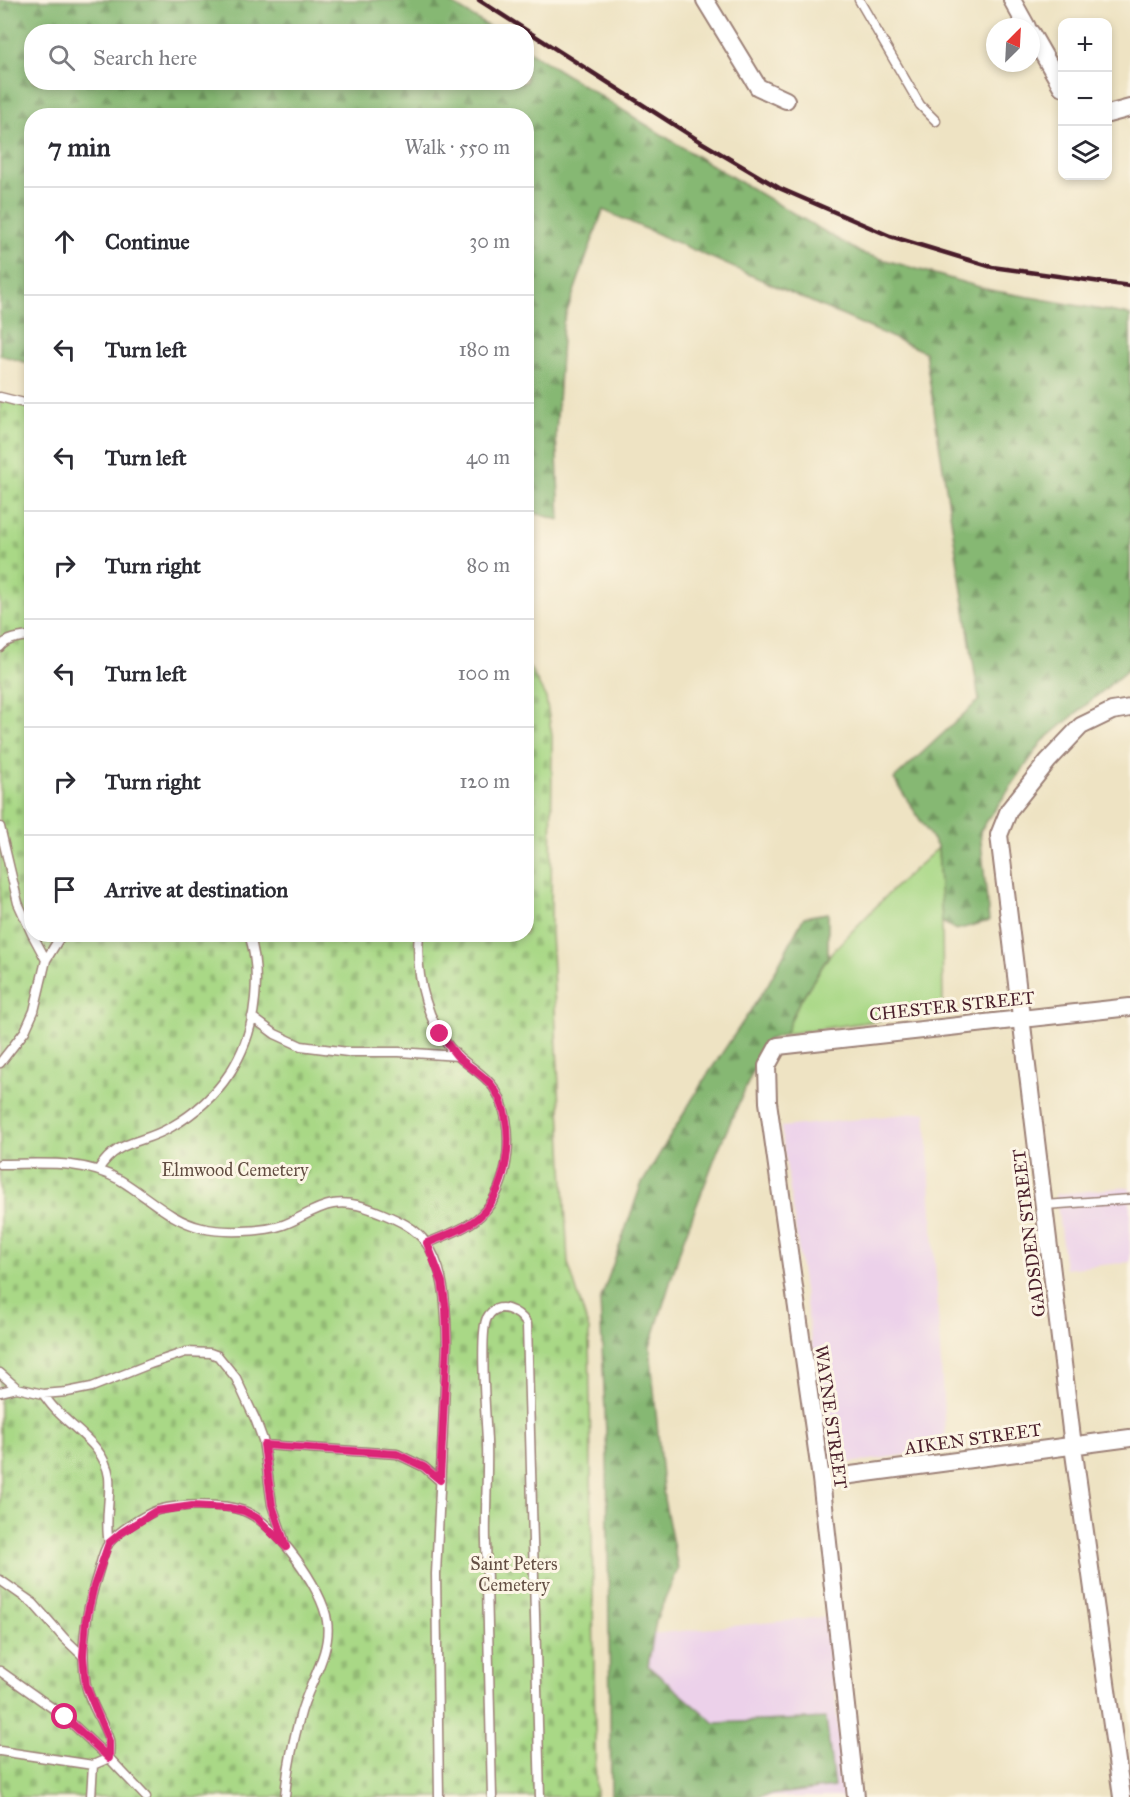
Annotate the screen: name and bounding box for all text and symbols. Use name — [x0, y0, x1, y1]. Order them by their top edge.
north arrow — [986, 18, 1040, 72]
map controls — [1058, 18, 1112, 180]
button: + — [1058, 18, 1112, 72]
search box — [24, 24, 534, 90]
icon: search — [45, 41, 78, 74]
text: Search here — [93, 44, 197, 71]
button: − — [1058, 72, 1112, 126]
button: layers — [1058, 126, 1112, 180]
text: 7 min — [48, 131, 111, 163]
text: Walk · 550 m — [405, 135, 510, 159]
icon: ahead — [48, 225, 81, 258]
text: Continue — [105, 228, 190, 255]
text: 30 m — [469, 229, 510, 253]
icon: left — [48, 333, 81, 366]
text: Turn left — [105, 336, 187, 363]
text: 180 m — [459, 337, 510, 361]
icon: left — [48, 441, 81, 474]
text: Turn left — [105, 444, 187, 471]
text: 40 m — [466, 445, 510, 469]
icon: right — [48, 549, 81, 582]
text: Turn right — [105, 552, 201, 579]
text: 80 m — [467, 553, 510, 577]
icon: left — [48, 657, 81, 690]
text: Turn left — [105, 660, 187, 687]
text: 100 m — [458, 661, 510, 685]
icon: right — [48, 765, 81, 798]
text: Turn right — [105, 768, 201, 795]
text: 120 m — [459, 769, 510, 793]
icon: arrive — [48, 873, 81, 906]
text: Arrive at destination — [105, 876, 288, 903]
street label: CHESTER STREET — [868, 986, 1036, 1026]
route end — [426, 1020, 452, 1046]
street label: GADSDEN STREET — [1008, 1148, 1050, 1318]
park label: Elmwood Cemetery — [161, 1159, 309, 1181]
street label: WAYNE STREET — [810, 1344, 852, 1490]
street label: AIKEN STREET — [902, 1418, 1043, 1460]
park label: Saint Peters Cemetery — [470, 1553, 558, 1596]
route start — [51, 1703, 77, 1729]

